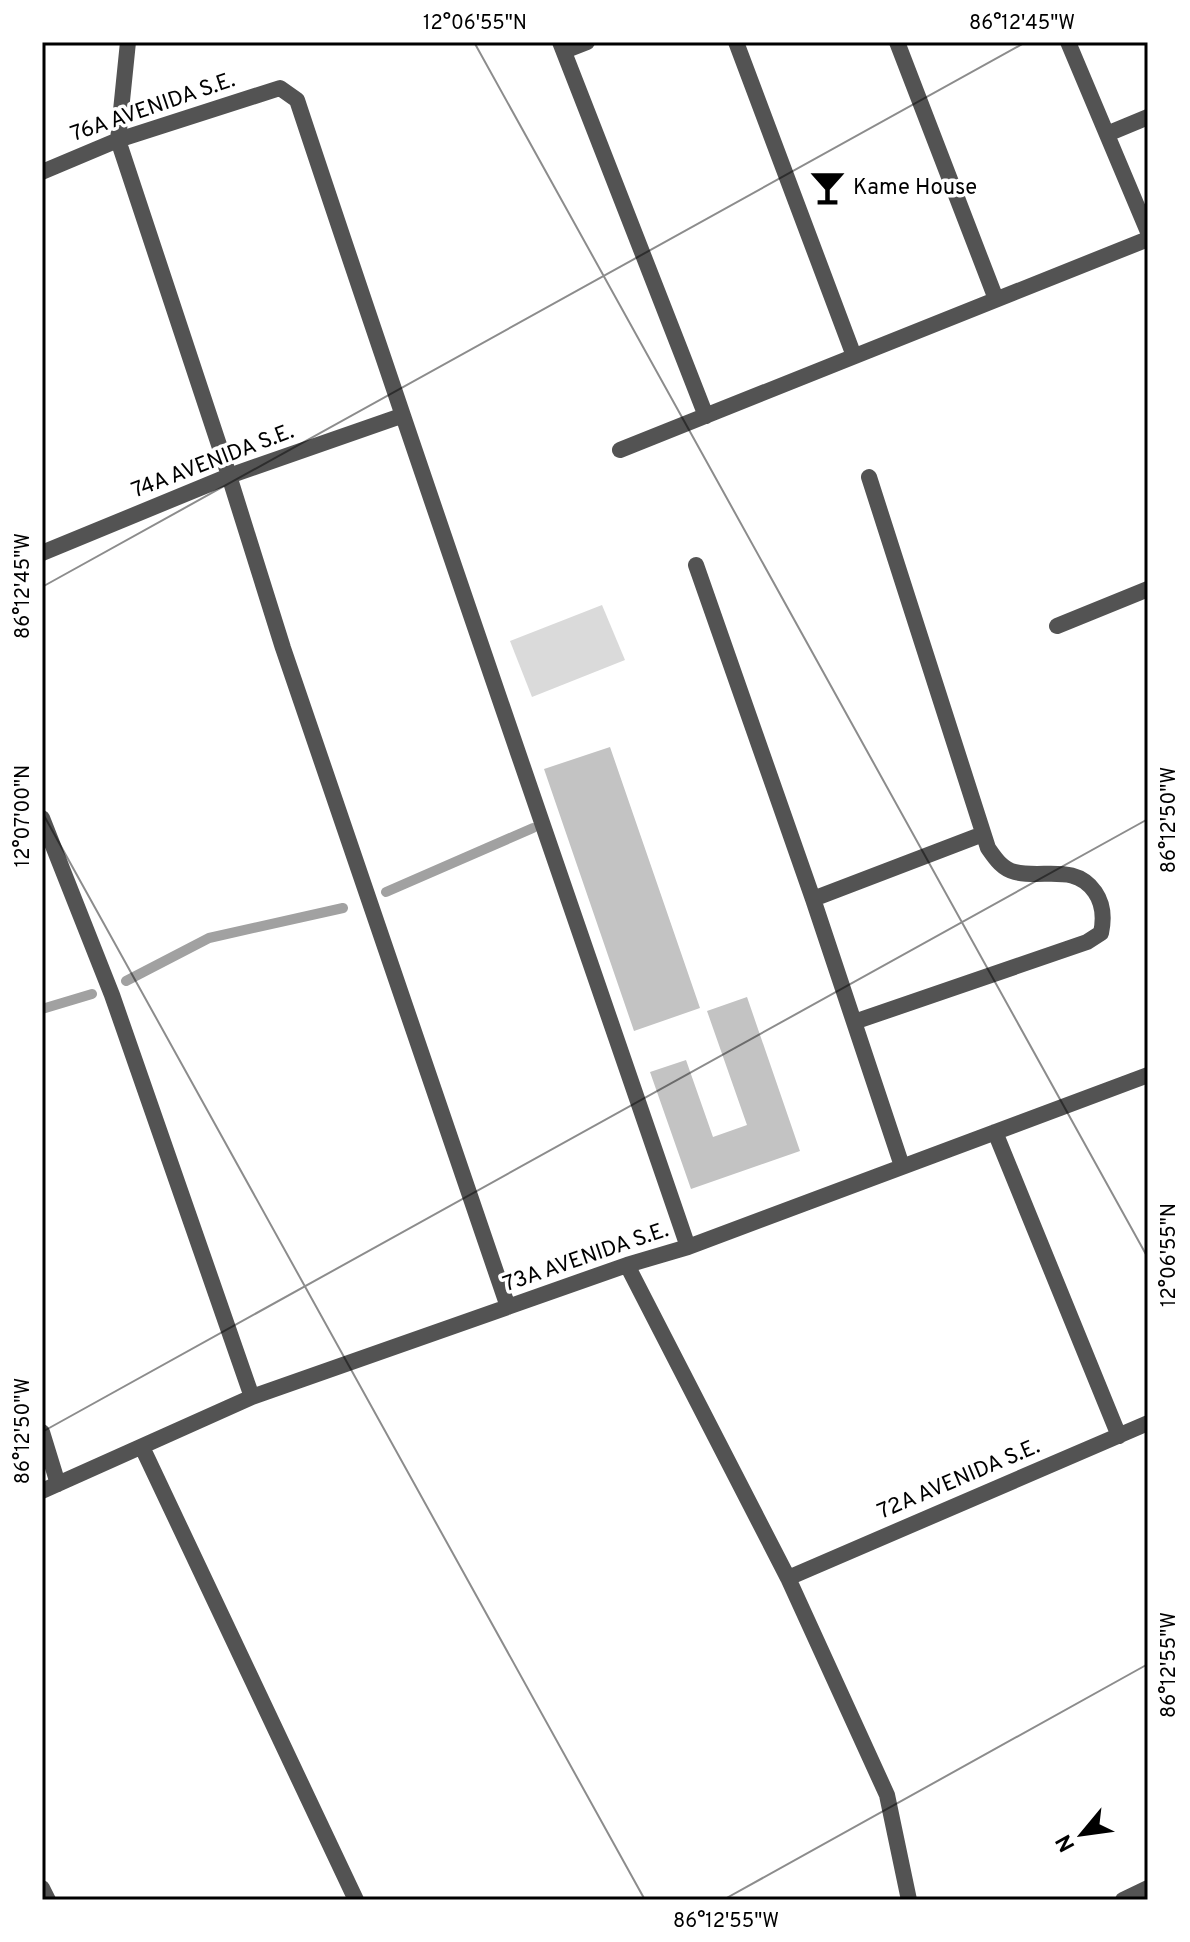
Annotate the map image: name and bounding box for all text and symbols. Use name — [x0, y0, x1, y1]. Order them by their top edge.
text: 12°06'55"N — [423, 11, 527, 37]
text: 86°12'45"W — [969, 11, 1075, 37]
street label: 76A AVENIDA S.E. — [67, 67, 239, 149]
bar icon: Kame House — [808, 169, 846, 207]
place label: Kame House — [853, 175, 977, 202]
street label: 74A AVENIDA S.E. — [128, 419, 298, 505]
text: 86°12'45"W — [11, 533, 37, 639]
text: 12°07'00"N — [11, 765, 37, 867]
text: 86°12'50"W — [1157, 767, 1183, 873]
text: 12°06'55"N — [1157, 1203, 1183, 1307]
street label: 73A AVENIDA S.E. — [500, 1217, 672, 1299]
text: 86°12'50"W — [11, 1378, 37, 1484]
street label: 72A AVENIDA S.E. — [874, 1434, 1044, 1526]
text: 86°12'55"W — [1157, 1612, 1183, 1718]
north arrow — [1042, 1794, 1122, 1874]
text: N — [1051, 1829, 1082, 1856]
text: 86°12'55"W — [673, 1909, 779, 1935]

